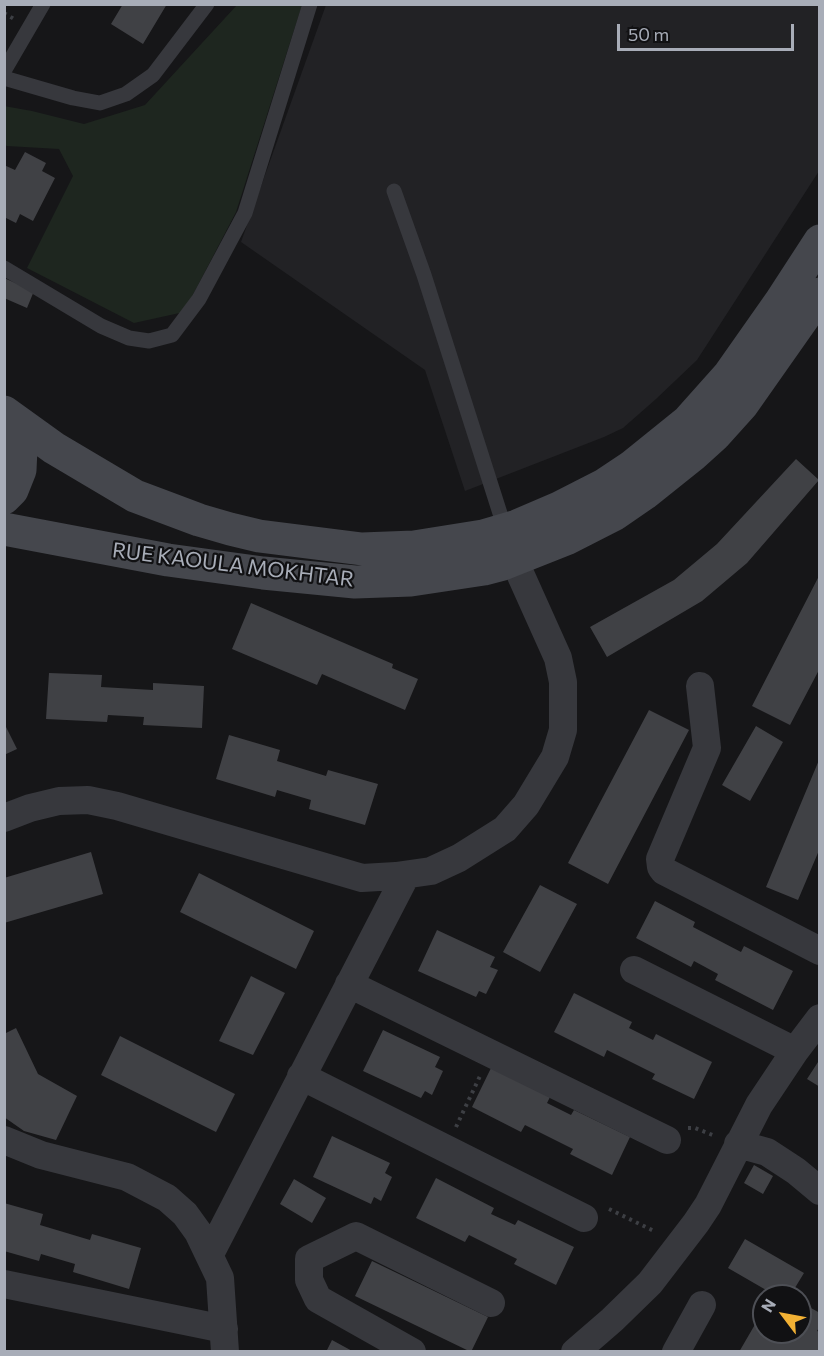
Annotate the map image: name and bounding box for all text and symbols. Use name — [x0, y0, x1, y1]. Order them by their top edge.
scale bar — [620, 12, 797, 50]
text: 50 m — [628, 23, 669, 45]
street label: RUE KAOULA MOKHTAR — [111, 538, 355, 592]
north arrow — [752, 1284, 812, 1344]
text: N — [757, 1295, 779, 1315]

